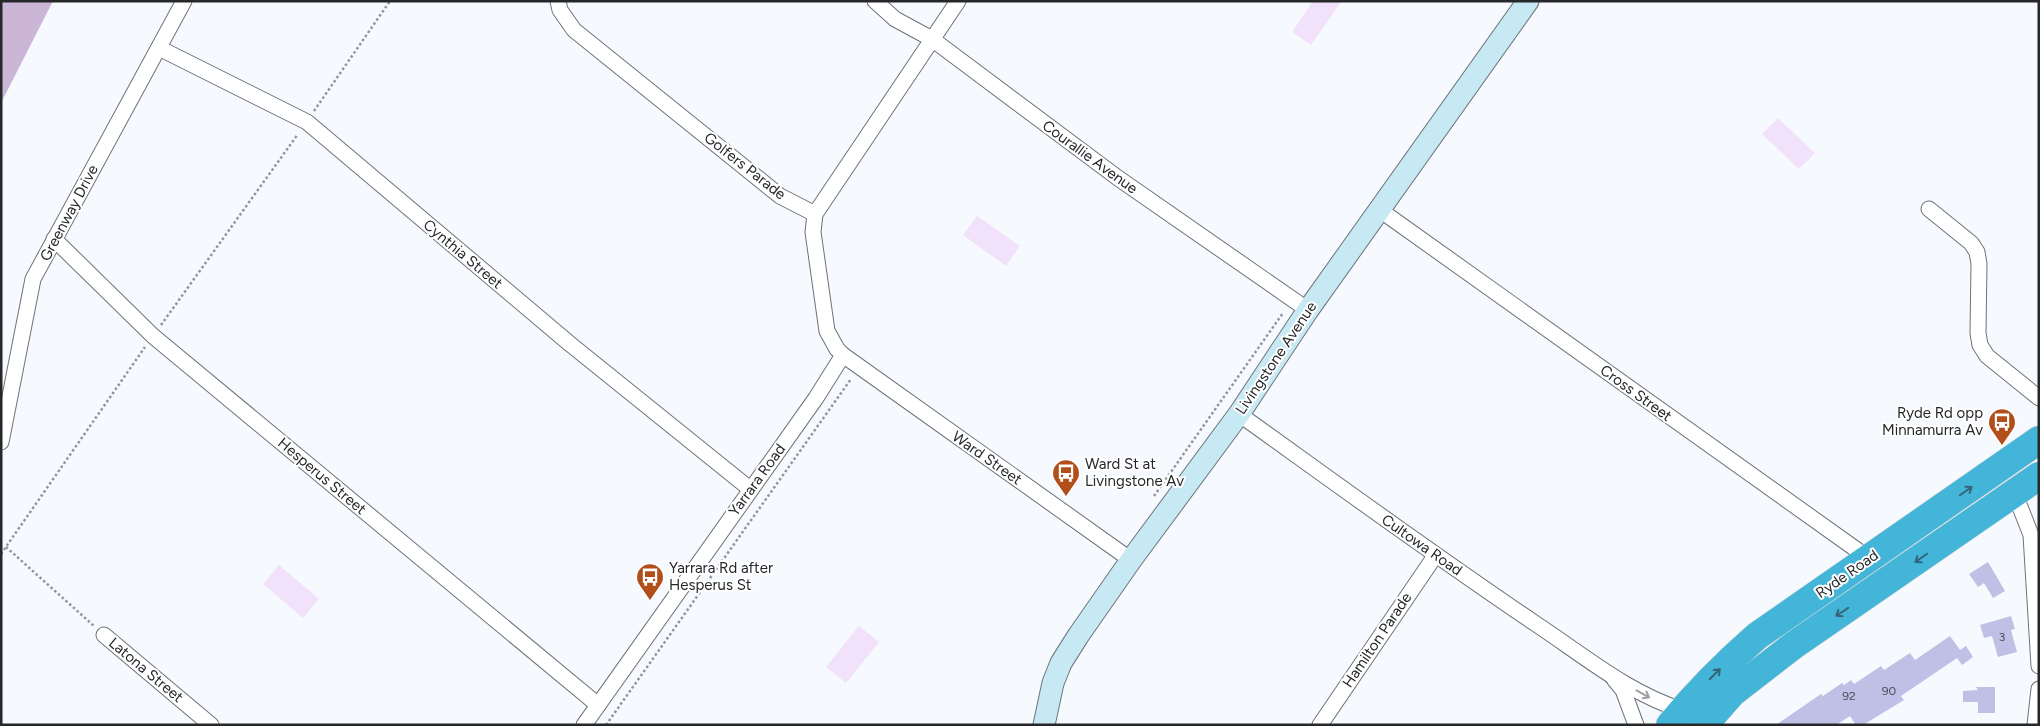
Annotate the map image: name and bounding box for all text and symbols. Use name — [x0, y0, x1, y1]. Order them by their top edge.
street label: Courallie Avenue — [1039, 116, 1141, 198]
street label: Golfers Parade — [701, 129, 789, 203]
street label: Greenway Drive — [36, 162, 102, 264]
street label: Cynthia Street — [420, 216, 507, 293]
street label: Livingstone Avenue — [1232, 298, 1320, 418]
street label: Cross Street — [1597, 361, 1676, 425]
place label: Ryde Rd opp Minnamurra Av — [1882, 404, 1983, 439]
bus stop icon: Ryde Rd opp Minnamurra Av — [1987, 407, 2017, 446]
street label: Ward Street — [949, 427, 1026, 489]
street label: Hesperus Street — [274, 434, 370, 518]
street label: Yarrara Road — [725, 441, 789, 519]
place label: Ward St at Livingstone Av — [1085, 455, 1184, 490]
bus stop icon: Ward St at Livingstone Av — [1051, 458, 1081, 497]
one-way arrow — [1958, 486, 1972, 496]
street label: Cultowa Road — [1378, 511, 1466, 579]
street label: Ryde Road — [1812, 546, 1882, 602]
one-way arrow — [1914, 553, 1928, 563]
place label: Yarrara Rd after Hesperus St — [669, 559, 773, 594]
bus stop icon: Yarrara Rd after Hesperus St — [635, 562, 665, 601]
street label: Hamilton Parade — [1339, 589, 1415, 691]
one-way arrow — [1835, 607, 1849, 617]
house number: 3 — [1999, 630, 2005, 644]
street label: Latona Street — [105, 634, 187, 707]
one-way arrow — [1709, 668, 1721, 680]
house number: 90 — [1882, 684, 1897, 698]
one-way arrow — [1636, 689, 1651, 699]
house number: 92 — [1842, 689, 1856, 703]

